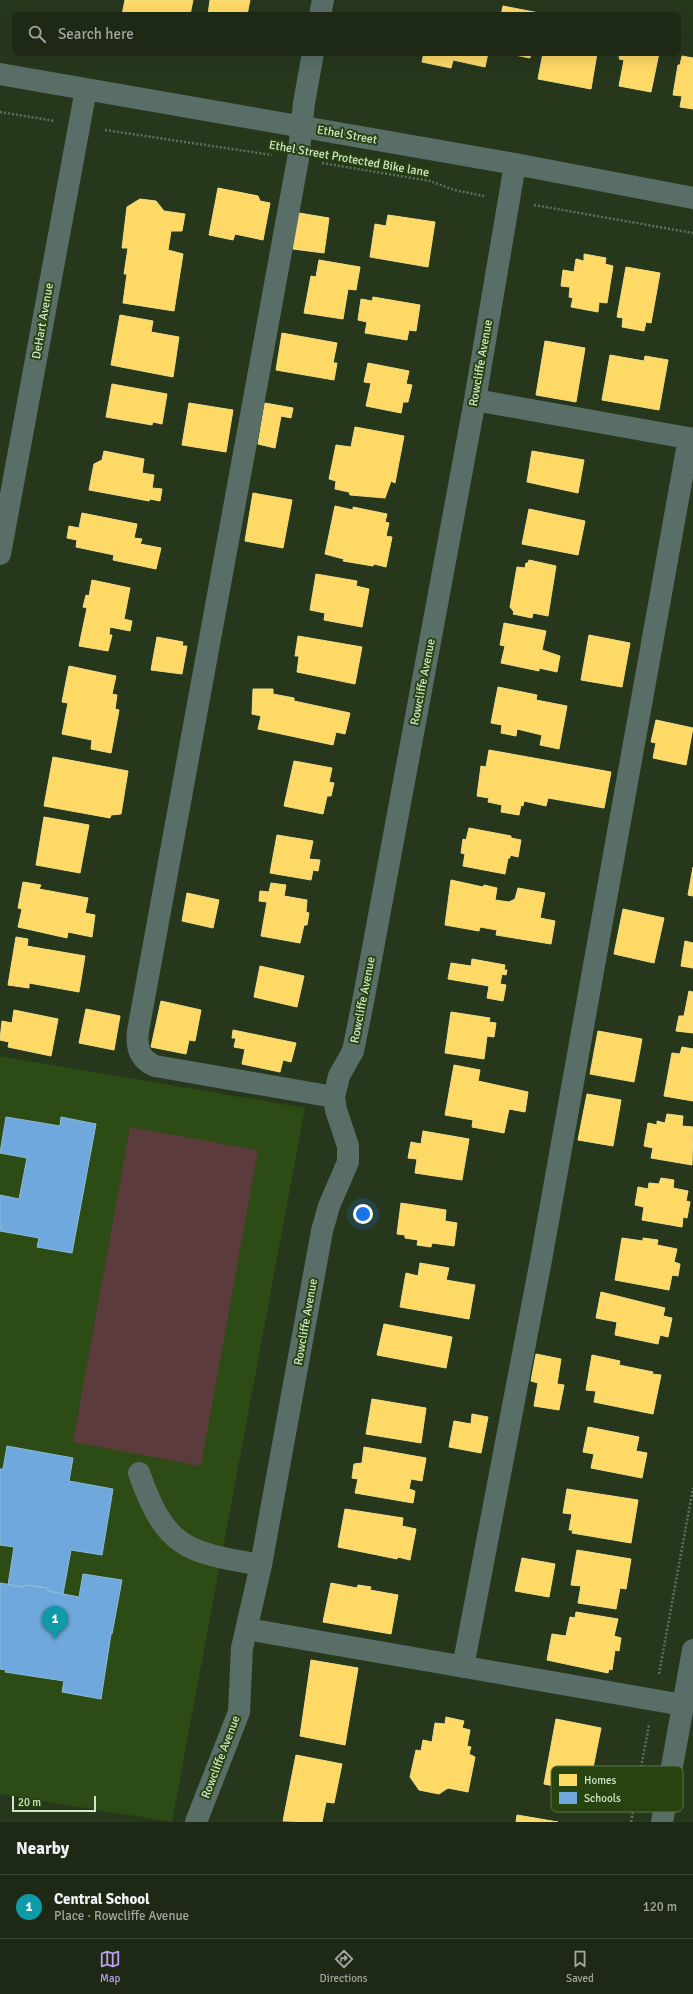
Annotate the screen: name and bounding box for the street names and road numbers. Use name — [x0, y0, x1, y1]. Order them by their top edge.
street label: Ethel Street — [316, 122, 378, 148]
street label: Ethel Street Protected Bike lane — [268, 138, 430, 180]
street label: DeHart Avenue — [29, 282, 57, 360]
street label: Rowcliffe Avenue — [466, 318, 496, 408]
street label: Rowcliffe Avenue — [407, 637, 439, 727]
street label: Rowcliffe Avenue — [347, 955, 379, 1045]
street label: Rowcliffe Avenue — [291, 1277, 321, 1367]
street label: Rowcliffe Avenue — [198, 1713, 244, 1801]

